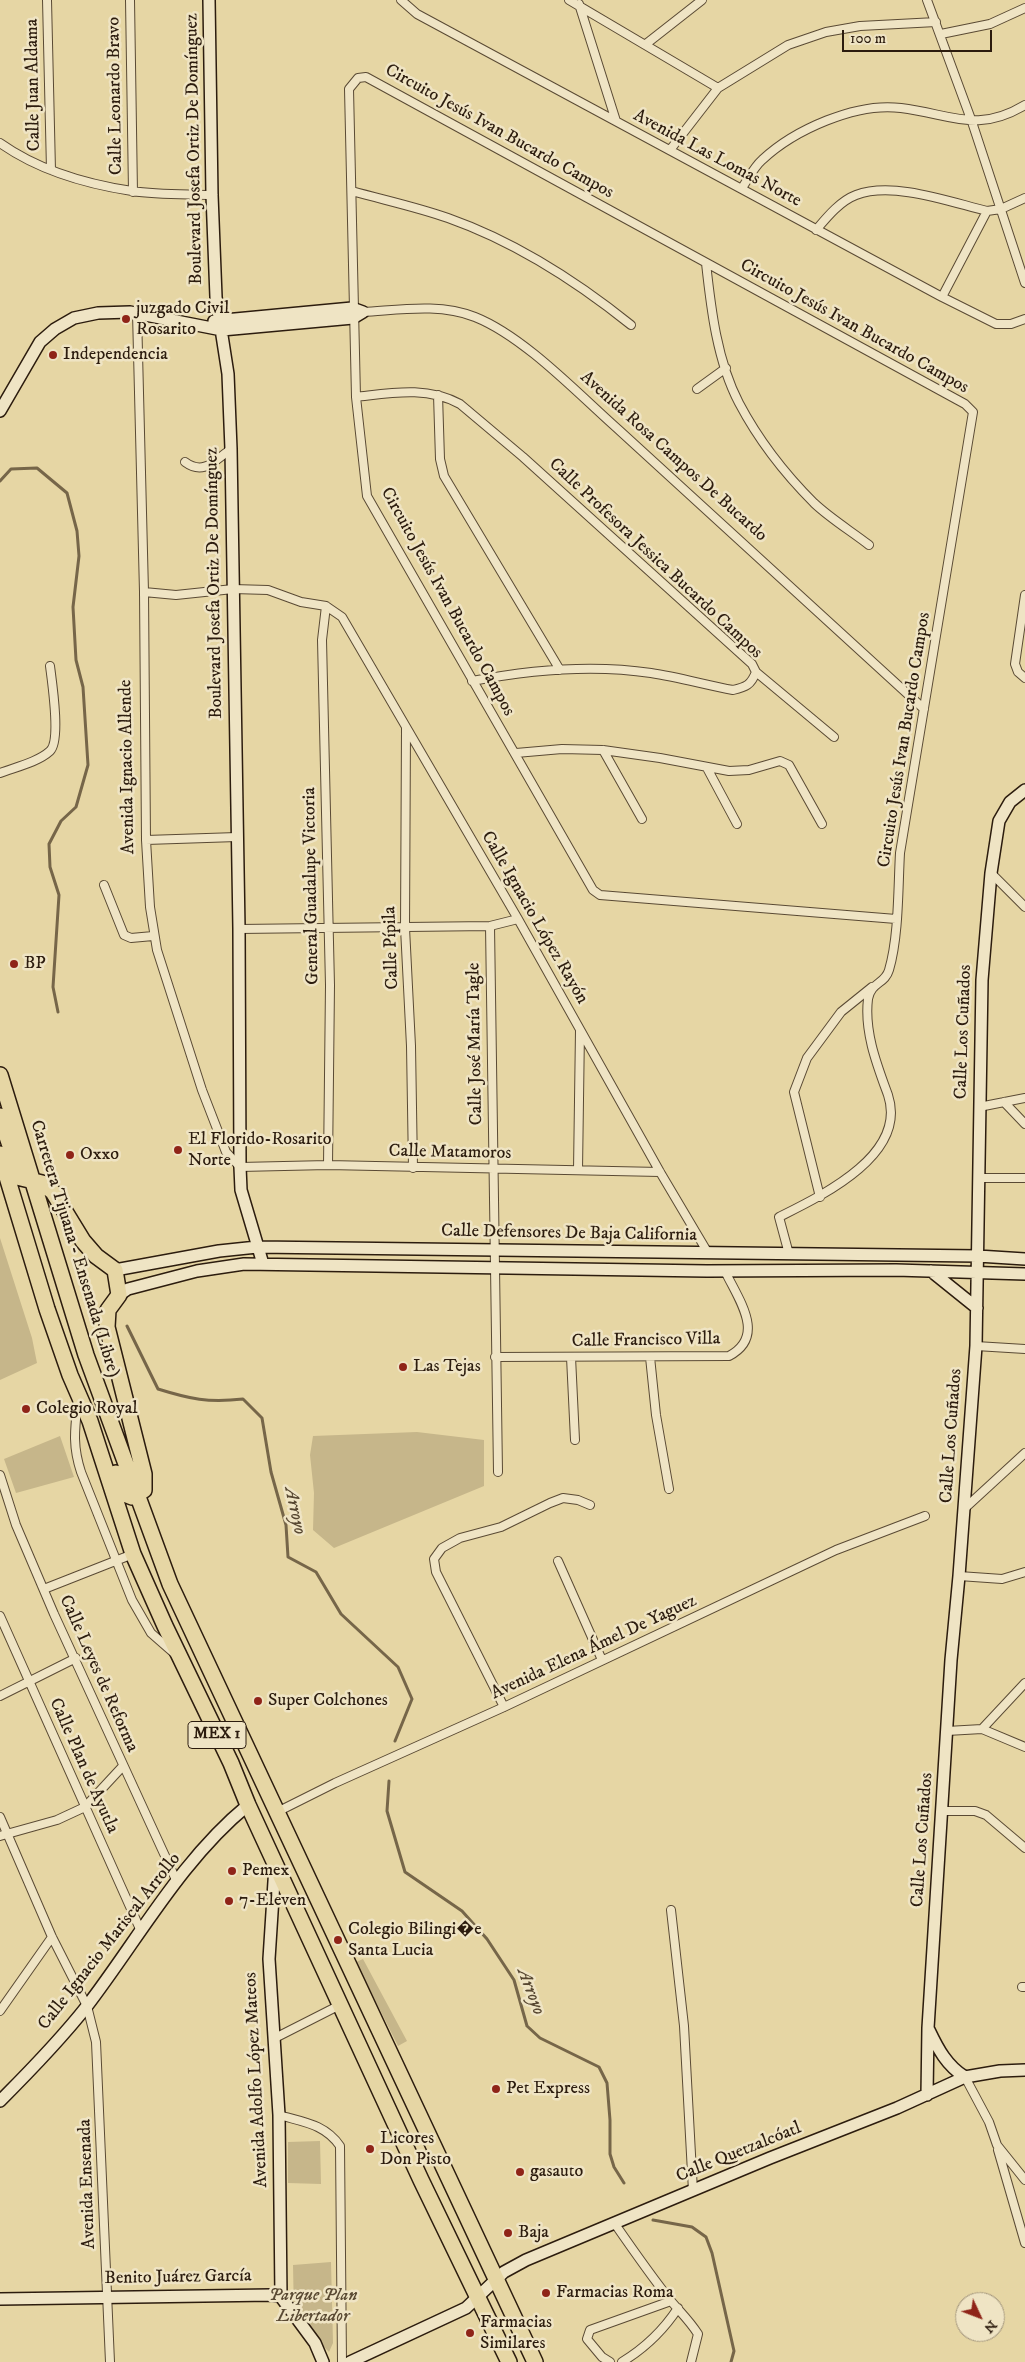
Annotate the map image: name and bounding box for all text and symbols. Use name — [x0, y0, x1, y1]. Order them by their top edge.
street label: Boulevard Josefa Ortiz De Domínguez — [182, 13, 208, 285]
street label: Calle Leonardo Bravo — [104, 17, 128, 175]
street label: Calle Juan Aldama — [22, 18, 46, 152]
scale bar — [845, 20, 995, 52]
text: 100 m — [850, 29, 886, 48]
street label: Circuito Jesús Ivan Bucardo Campos — [381, 60, 617, 204]
street label: Avenida Las Lomas Norte — [629, 106, 805, 212]
street label: Circuito Jesús Ivan Bucardo Campos — [736, 255, 972, 399]
place label: juzgado Civil Rosarito — [136, 298, 229, 340]
marker: juzgado Civil Rosarito — [120, 313, 132, 325]
place label: Independencia — [63, 344, 168, 366]
marker: Independencia — [47, 349, 59, 361]
street label: Avenida Rosa Campos De Bucardo — [575, 367, 771, 547]
street label: Boulevard Josefa Ortiz De Domínguez — [202, 447, 228, 719]
street label: Calle Profesora Jessica Bucardo Campos — [544, 454, 766, 664]
street label: Circuito Jesús Ivan Bucardo Campos — [375, 484, 519, 720]
street label: Circuito Jesús Ivan Bucardo Campos — [874, 611, 936, 869]
street label: Avenida Ignacio Allende — [116, 679, 140, 855]
street label: General Guadalupe Victoria — [299, 787, 325, 985]
street label: Calle Ignacio López Rayón — [476, 828, 592, 1008]
street label: Calle Pípila — [380, 906, 404, 990]
place label: BP — [24, 953, 46, 975]
marker: BP — [8, 958, 20, 970]
street label: Calle José María Tagle — [464, 962, 488, 1126]
street label: Calle Los Cuñados — [951, 964, 977, 1100]
street label: Carretera Tijuana - Ensenada (Libre) — [24, 1118, 124, 1380]
place label: El Florido-Rosarito Norte — [188, 1129, 332, 1172]
street label: Calle Matamoros — [388, 1141, 512, 1165]
place label: Oxxo — [80, 1144, 119, 1166]
marker: El Florido-Rosarito Norte — [172, 1144, 184, 1156]
marker: Oxxo — [64, 1149, 76, 1161]
street label: Calle Defensores De Baja California — [441, 1221, 697, 1247]
street label: Calle Francisco Villa — [572, 1329, 720, 1353]
place label: Las Tejas — [413, 1356, 481, 1378]
marker: Las Tejas — [397, 1361, 409, 1373]
street label: Calle Los Cuñados — [937, 1368, 967, 1504]
place label: Colegio Royal — [36, 1398, 138, 1420]
marker: Colegio Royal — [20, 1403, 32, 1415]
water label: Arroyo — [278, 1485, 310, 1537]
street label: Avenida Elena Ámel De Yaguez — [488, 1591, 700, 1705]
street label: Calle Leyes de Reforma — [54, 1592, 142, 1756]
place label: Super Colchones — [268, 1690, 388, 1712]
street label: Calle Plan de Ayutla — [43, 1695, 123, 1837]
marker: Super Colchones — [252, 1695, 264, 1707]
road number: MEX 1 — [188, 1722, 246, 1748]
street label: Calle Los Cuñados — [908, 1772, 938, 1908]
street label: Calle Ignacio Mariscal Arrollo — [34, 1849, 186, 2035]
place label: Pemex — [242, 1860, 289, 1882]
marker: Pemex — [226, 1865, 238, 1877]
place label: 7-Eleven — [239, 1890, 306, 1912]
marker: 7-Eleven — [223, 1895, 235, 1907]
place label: Colegio Bilingi�e Santa Lucia — [348, 1919, 482, 1962]
marker: Colegio Bilingi�e Santa Lucia — [332, 1934, 344, 1946]
water label: Arroyo — [511, 1966, 549, 2018]
street label: Avenida Adolfo López Mateos — [241, 1972, 273, 2188]
place label: Pet Express — [506, 2078, 590, 2100]
marker: Pet Express — [490, 2083, 502, 2095]
street label: Calle Quetzalcóatl — [673, 2118, 805, 2188]
street label: Avenida Ensenada — [75, 2119, 101, 2249]
place label: Licores Don Pisto — [380, 2128, 451, 2170]
marker: Licores Don Pisto — [364, 2143, 376, 2155]
place label: gasauto — [530, 2161, 583, 2183]
marker: gasauto — [514, 2166, 526, 2178]
place label: Baja — [518, 2222, 549, 2244]
marker: Baja — [502, 2227, 514, 2239]
street label: Benito Juárez García — [104, 2266, 252, 2290]
place label: Farmacias Roma — [556, 2282, 674, 2304]
park label: Parque Plan Libertador — [269, 2285, 357, 2328]
marker: Farmacias Roma — [540, 2287, 552, 2299]
north arrow — [955, 2292, 1005, 2342]
place label: Farmacias Similares — [480, 2312, 552, 2354]
text: N — [980, 2316, 1001, 2337]
marker: Farmacias Similares — [464, 2327, 476, 2339]

